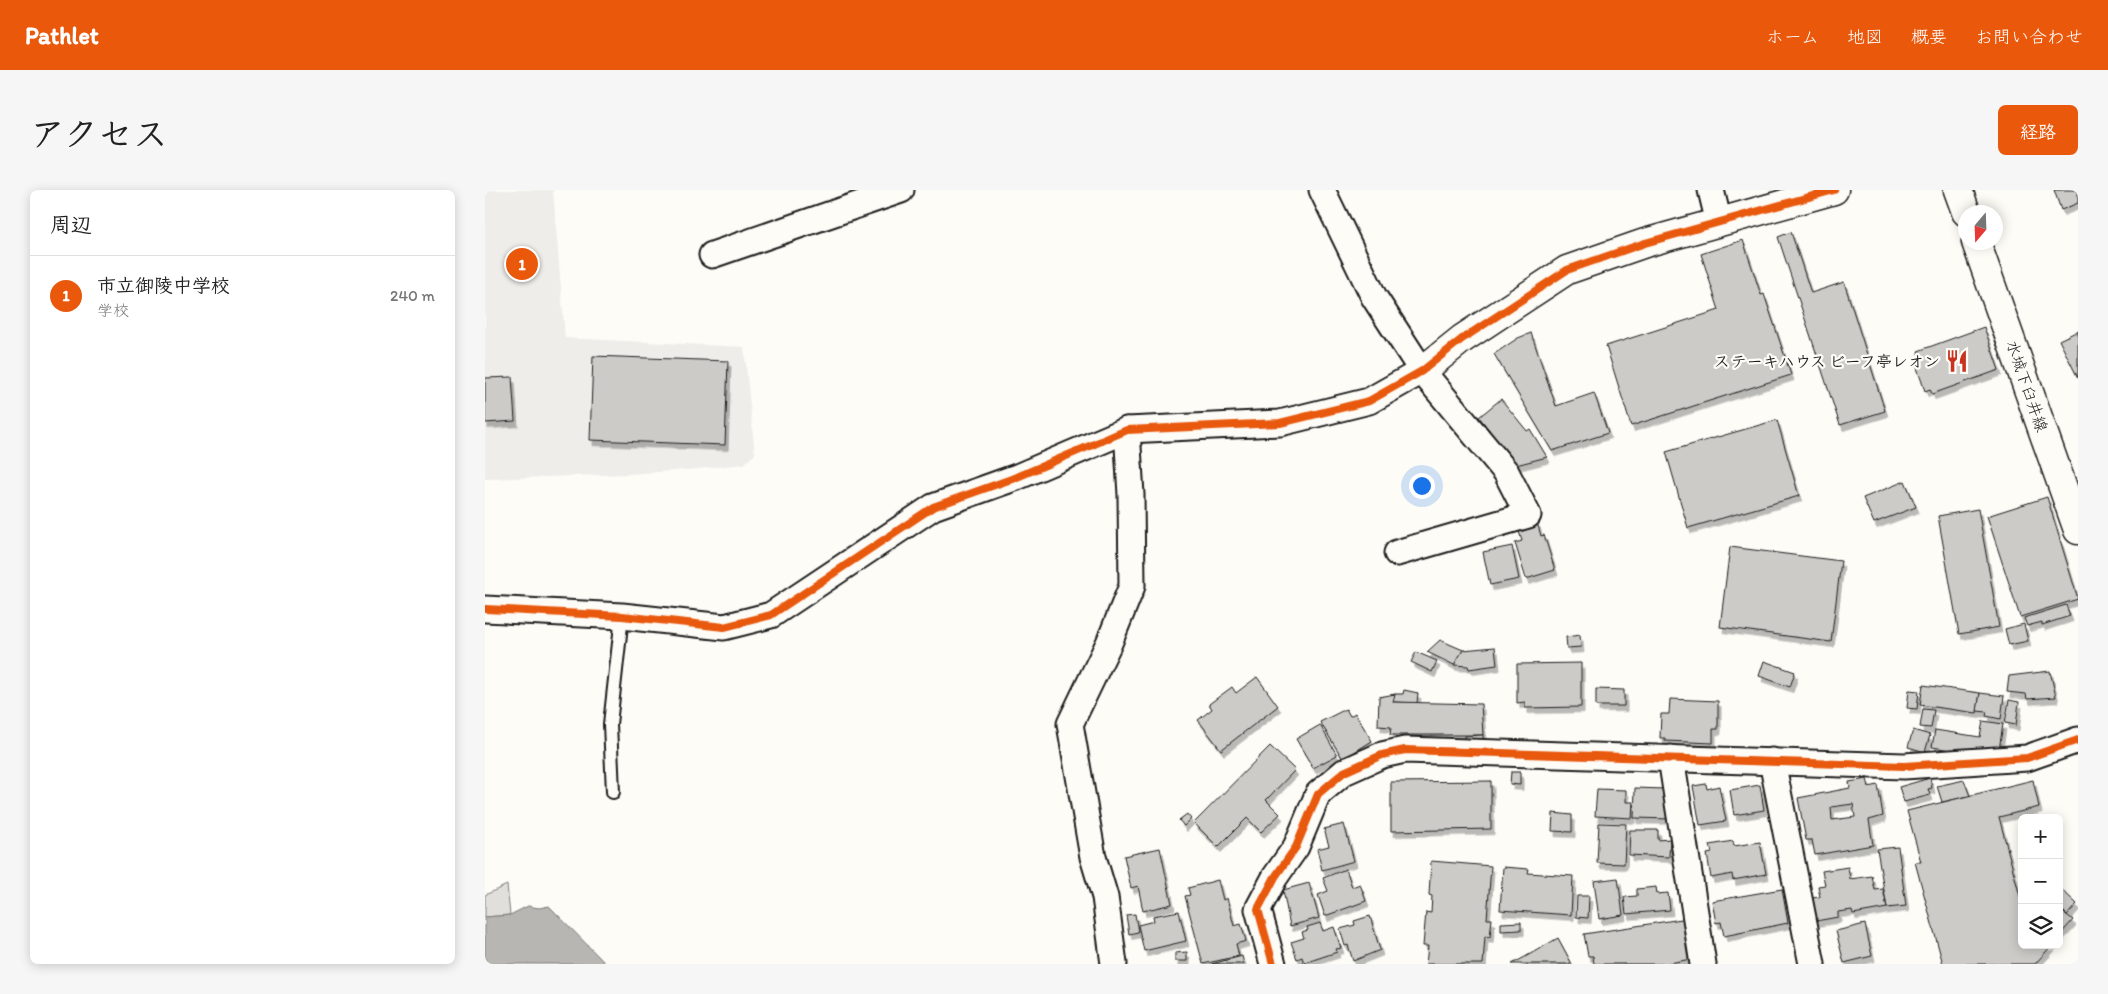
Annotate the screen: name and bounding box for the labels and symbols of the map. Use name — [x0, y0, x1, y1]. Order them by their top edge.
north arrow — [1958, 205, 2003, 250]
pin: 1 — [506, 245, 538, 283]
street label: 水城下臼井線 — [2002, 338, 2052, 434]
restaurant icon: ステーキハウス ビーフ亭レオン — [1944, 348, 1970, 374]
place label: ステーキハウス ビーフ亭レオン — [1714, 352, 1940, 371]
your location — [1409, 473, 1435, 499]

